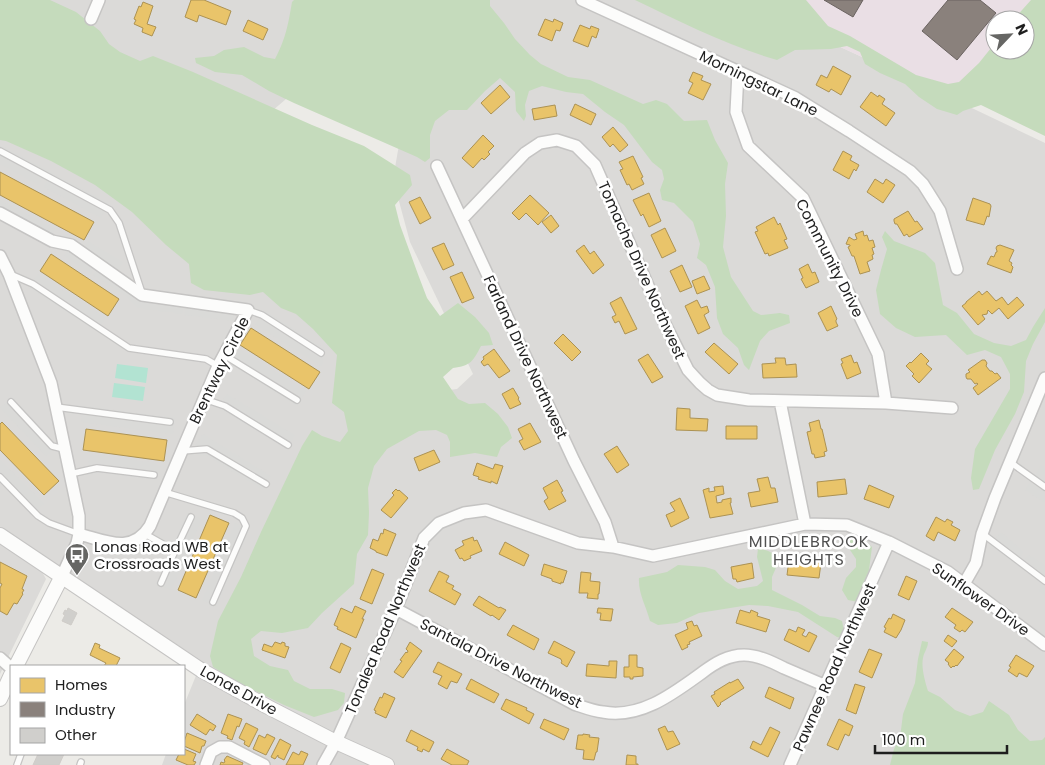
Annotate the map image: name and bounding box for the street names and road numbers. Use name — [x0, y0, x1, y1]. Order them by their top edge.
street label: Morningstar Lane — [696, 45, 822, 121]
street label: Tomache Drive Northwest — [593, 178, 691, 362]
street label: Community Drive — [791, 195, 869, 321]
street label: Farland Drive Northwest — [479, 272, 573, 442]
street label: Brentway Circle — [184, 313, 254, 427]
street label: Tonalea Road Northwest — [340, 541, 430, 717]
street label: Sunflower Drive — [928, 557, 1034, 641]
street label: Pawnee Road Northwest — [787, 580, 881, 754]
street label: Santala Drive Northwest — [416, 613, 586, 713]
street label: Lonas Drive — [197, 660, 281, 720]

